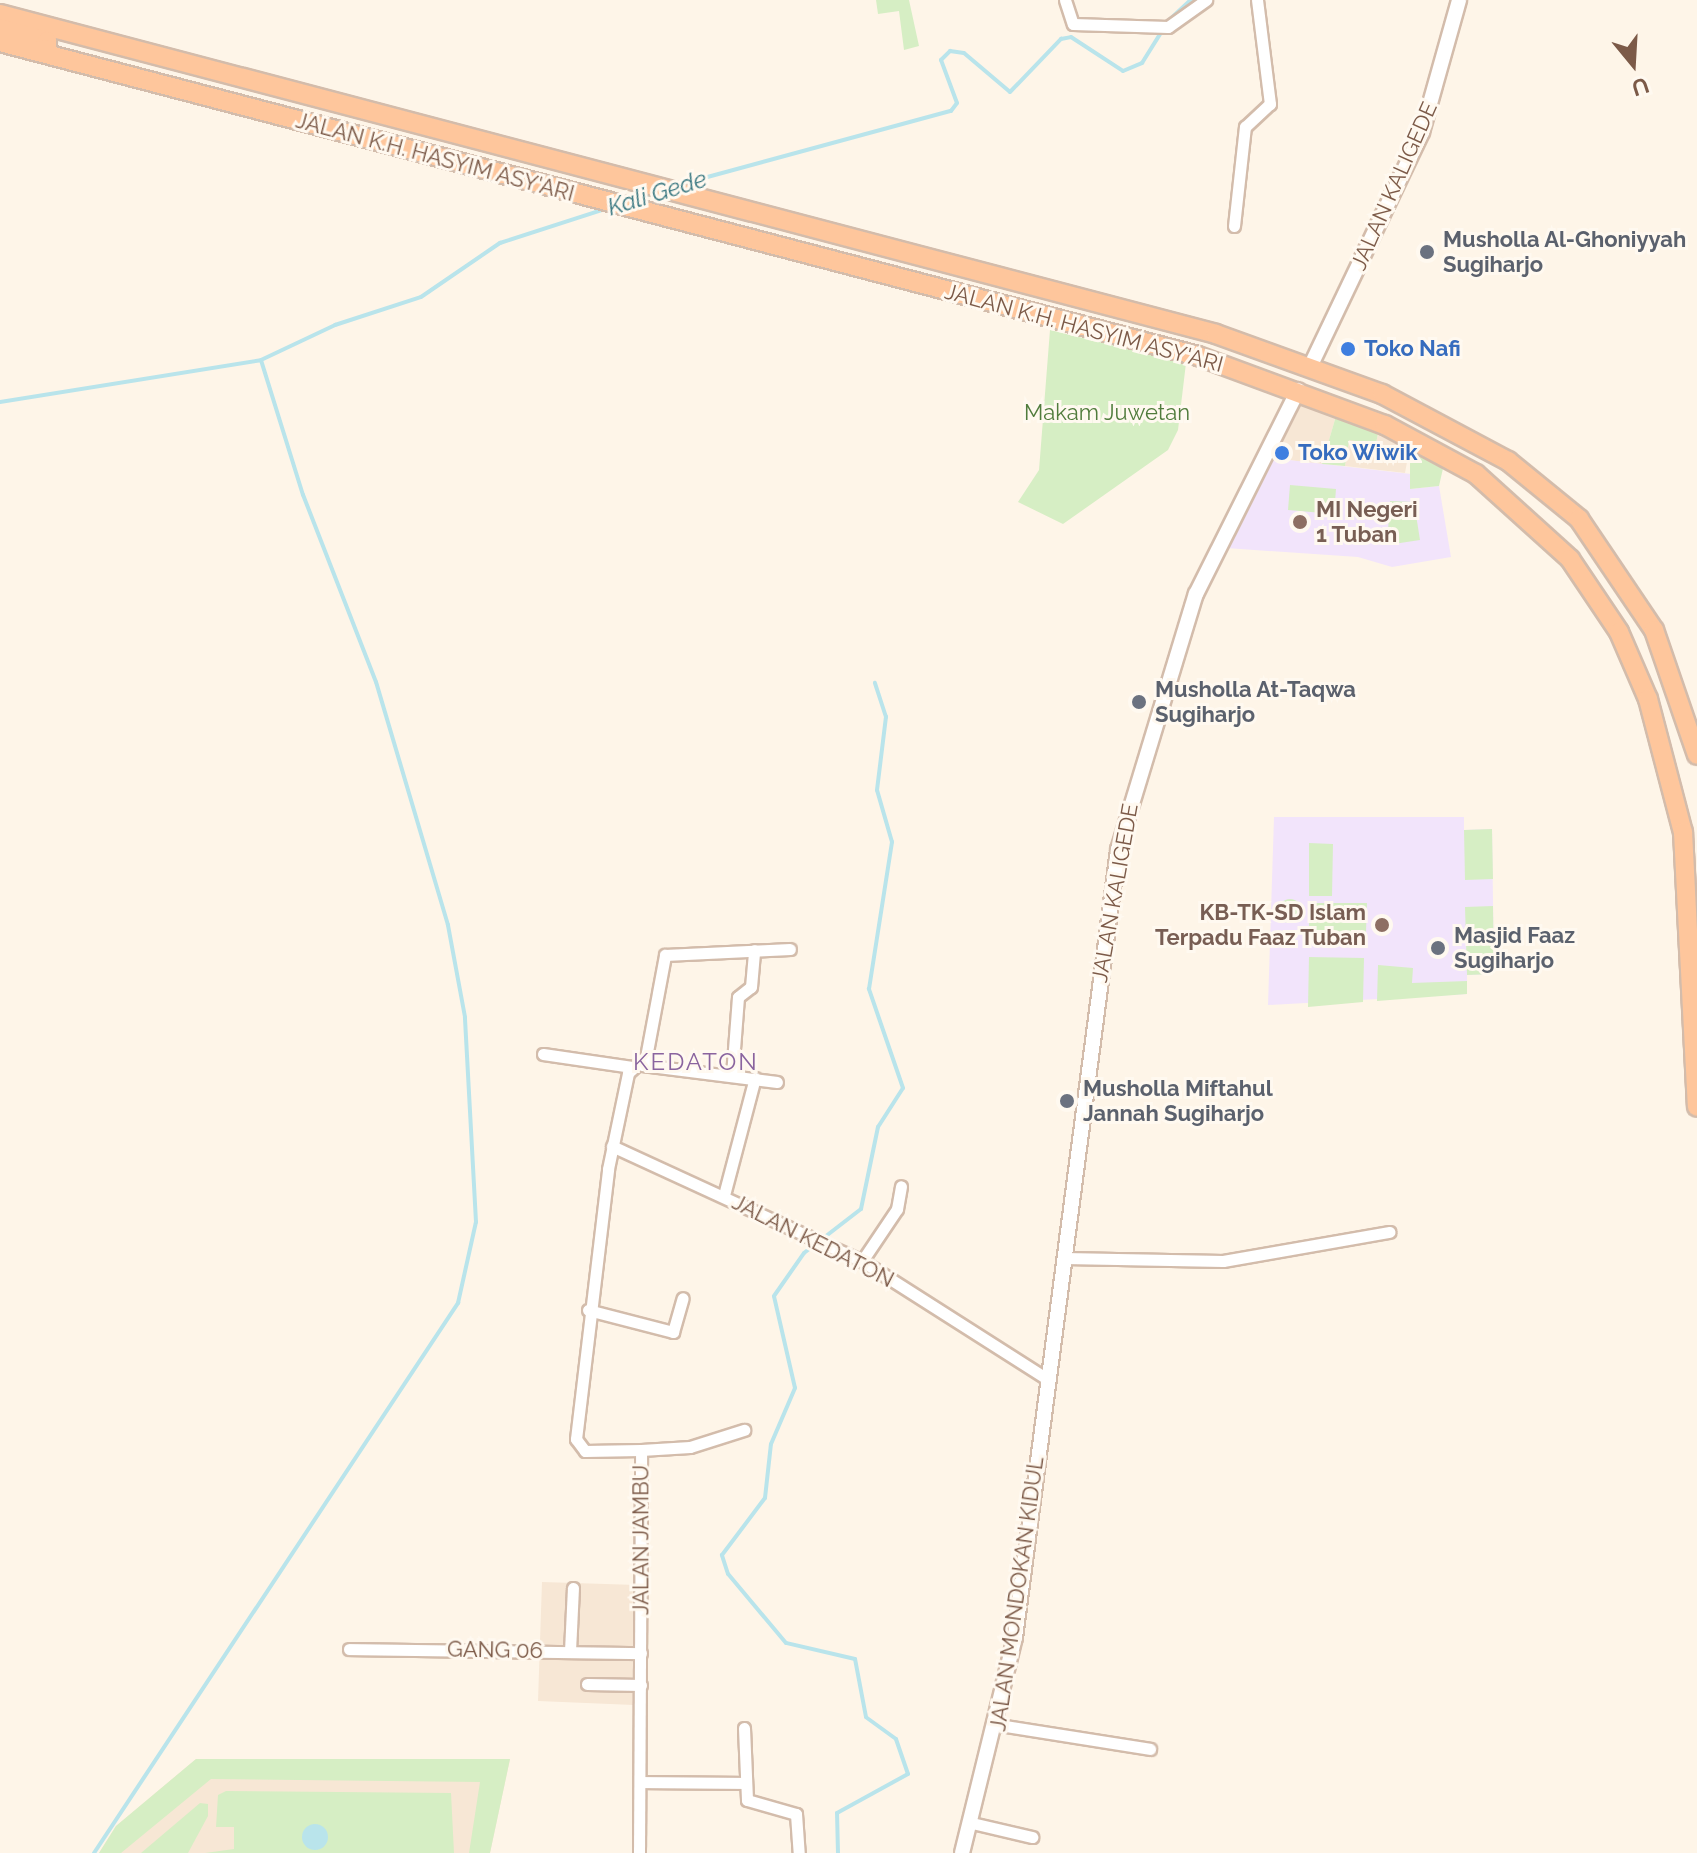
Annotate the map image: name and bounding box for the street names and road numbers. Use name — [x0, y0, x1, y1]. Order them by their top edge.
street label: JALAN KALIGEDE — [1345, 98, 1443, 274]
street label: JALAN K.H. HASYIM ASY'ARI — [293, 107, 577, 207]
street label: JALAN K.H. HASYIM ASY'ARI — [942, 278, 1226, 378]
street label: JALAN KALIGEDE — [1086, 802, 1144, 984]
street label: JALAN KEDATON — [728, 1189, 898, 1293]
street label: JALAN MONDOKAN KIDUL — [985, 1455, 1049, 1733]
street label: JALAN JAMBU — [628, 1464, 654, 1616]
street label: GANG 06 — [447, 1636, 543, 1664]

